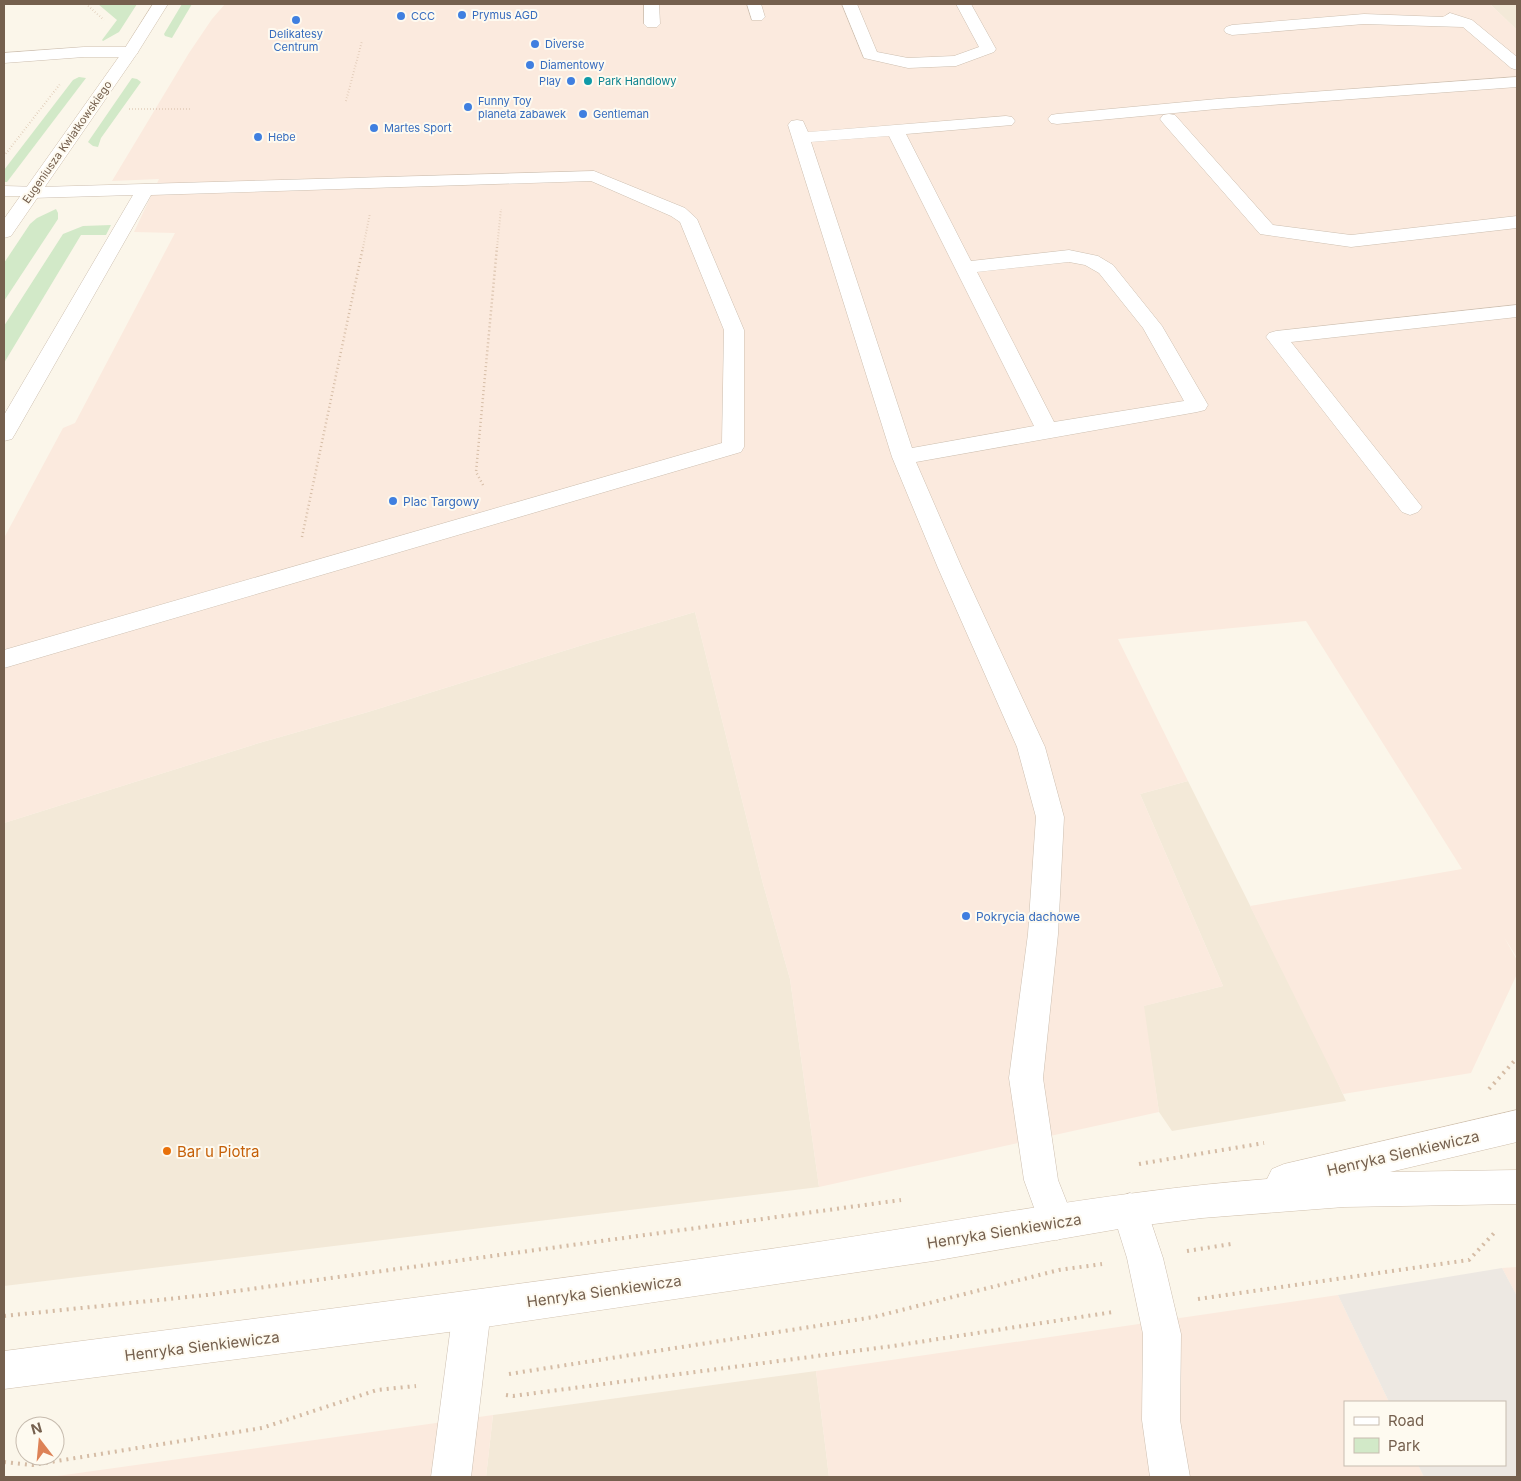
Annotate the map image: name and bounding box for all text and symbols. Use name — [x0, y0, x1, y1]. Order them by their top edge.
place label: Prymus AGD — [472, 8, 538, 22]
place label: CCC — [411, 9, 435, 23]
marker: Prymus AGD — [456, 9, 468, 21]
marker: CCC — [395, 10, 407, 22]
marker: Delikatesy Centrum — [290, 14, 302, 26]
place label: Delikatesy Centrum — [269, 27, 323, 54]
place label: Diverse — [545, 37, 584, 51]
marker: Diverse — [529, 38, 541, 50]
place label: Diamentowy — [540, 58, 604, 72]
marker: Diamentowy — [524, 59, 536, 71]
place label: Play — [539, 74, 561, 88]
place label: Park Handlowy — [598, 74, 676, 88]
marker: Play — [565, 75, 577, 87]
marker: Park Handlowy — [582, 75, 594, 87]
street label: Eugeniusza Kwiatkowskiego — [19, 78, 115, 206]
place label: Funny Toy planeta zabawek — [478, 94, 566, 121]
marker: Funny Toy planeta zabawek — [462, 101, 474, 113]
place label: Gentleman — [593, 107, 649, 121]
marker: Gentleman — [577, 108, 589, 120]
place label: Martes Sport — [384, 121, 452, 135]
marker: Martes Sport — [368, 122, 380, 134]
place label: Hebe — [268, 130, 296, 144]
marker: Hebe — [252, 131, 264, 143]
place label: Plac Targowy — [403, 494, 480, 509]
marker: Plac Targowy — [387, 495, 399, 507]
place label: Pokrycia dachowe — [976, 909, 1080, 924]
marker: Pokrycia dachowe — [960, 910, 972, 922]
street label: Henryka Sienkiewicza — [1325, 1126, 1481, 1180]
place label: Bar u Piotra — [177, 1142, 259, 1161]
marker: Bar u Piotra — [161, 1145, 173, 1157]
street label: Henryka Sienkiewicza — [925, 1209, 1083, 1253]
street label: Henryka Sienkiewicza — [525, 1271, 683, 1311]
street label: Henryka Sienkiewicza — [123, 1327, 281, 1365]
legend — [1344, 1401, 1506, 1466]
text: Road — [1388, 1411, 1424, 1430]
north arrow — [15, 1416, 65, 1466]
text: N — [29, 1418, 44, 1438]
text: Park — [1388, 1436, 1421, 1455]

